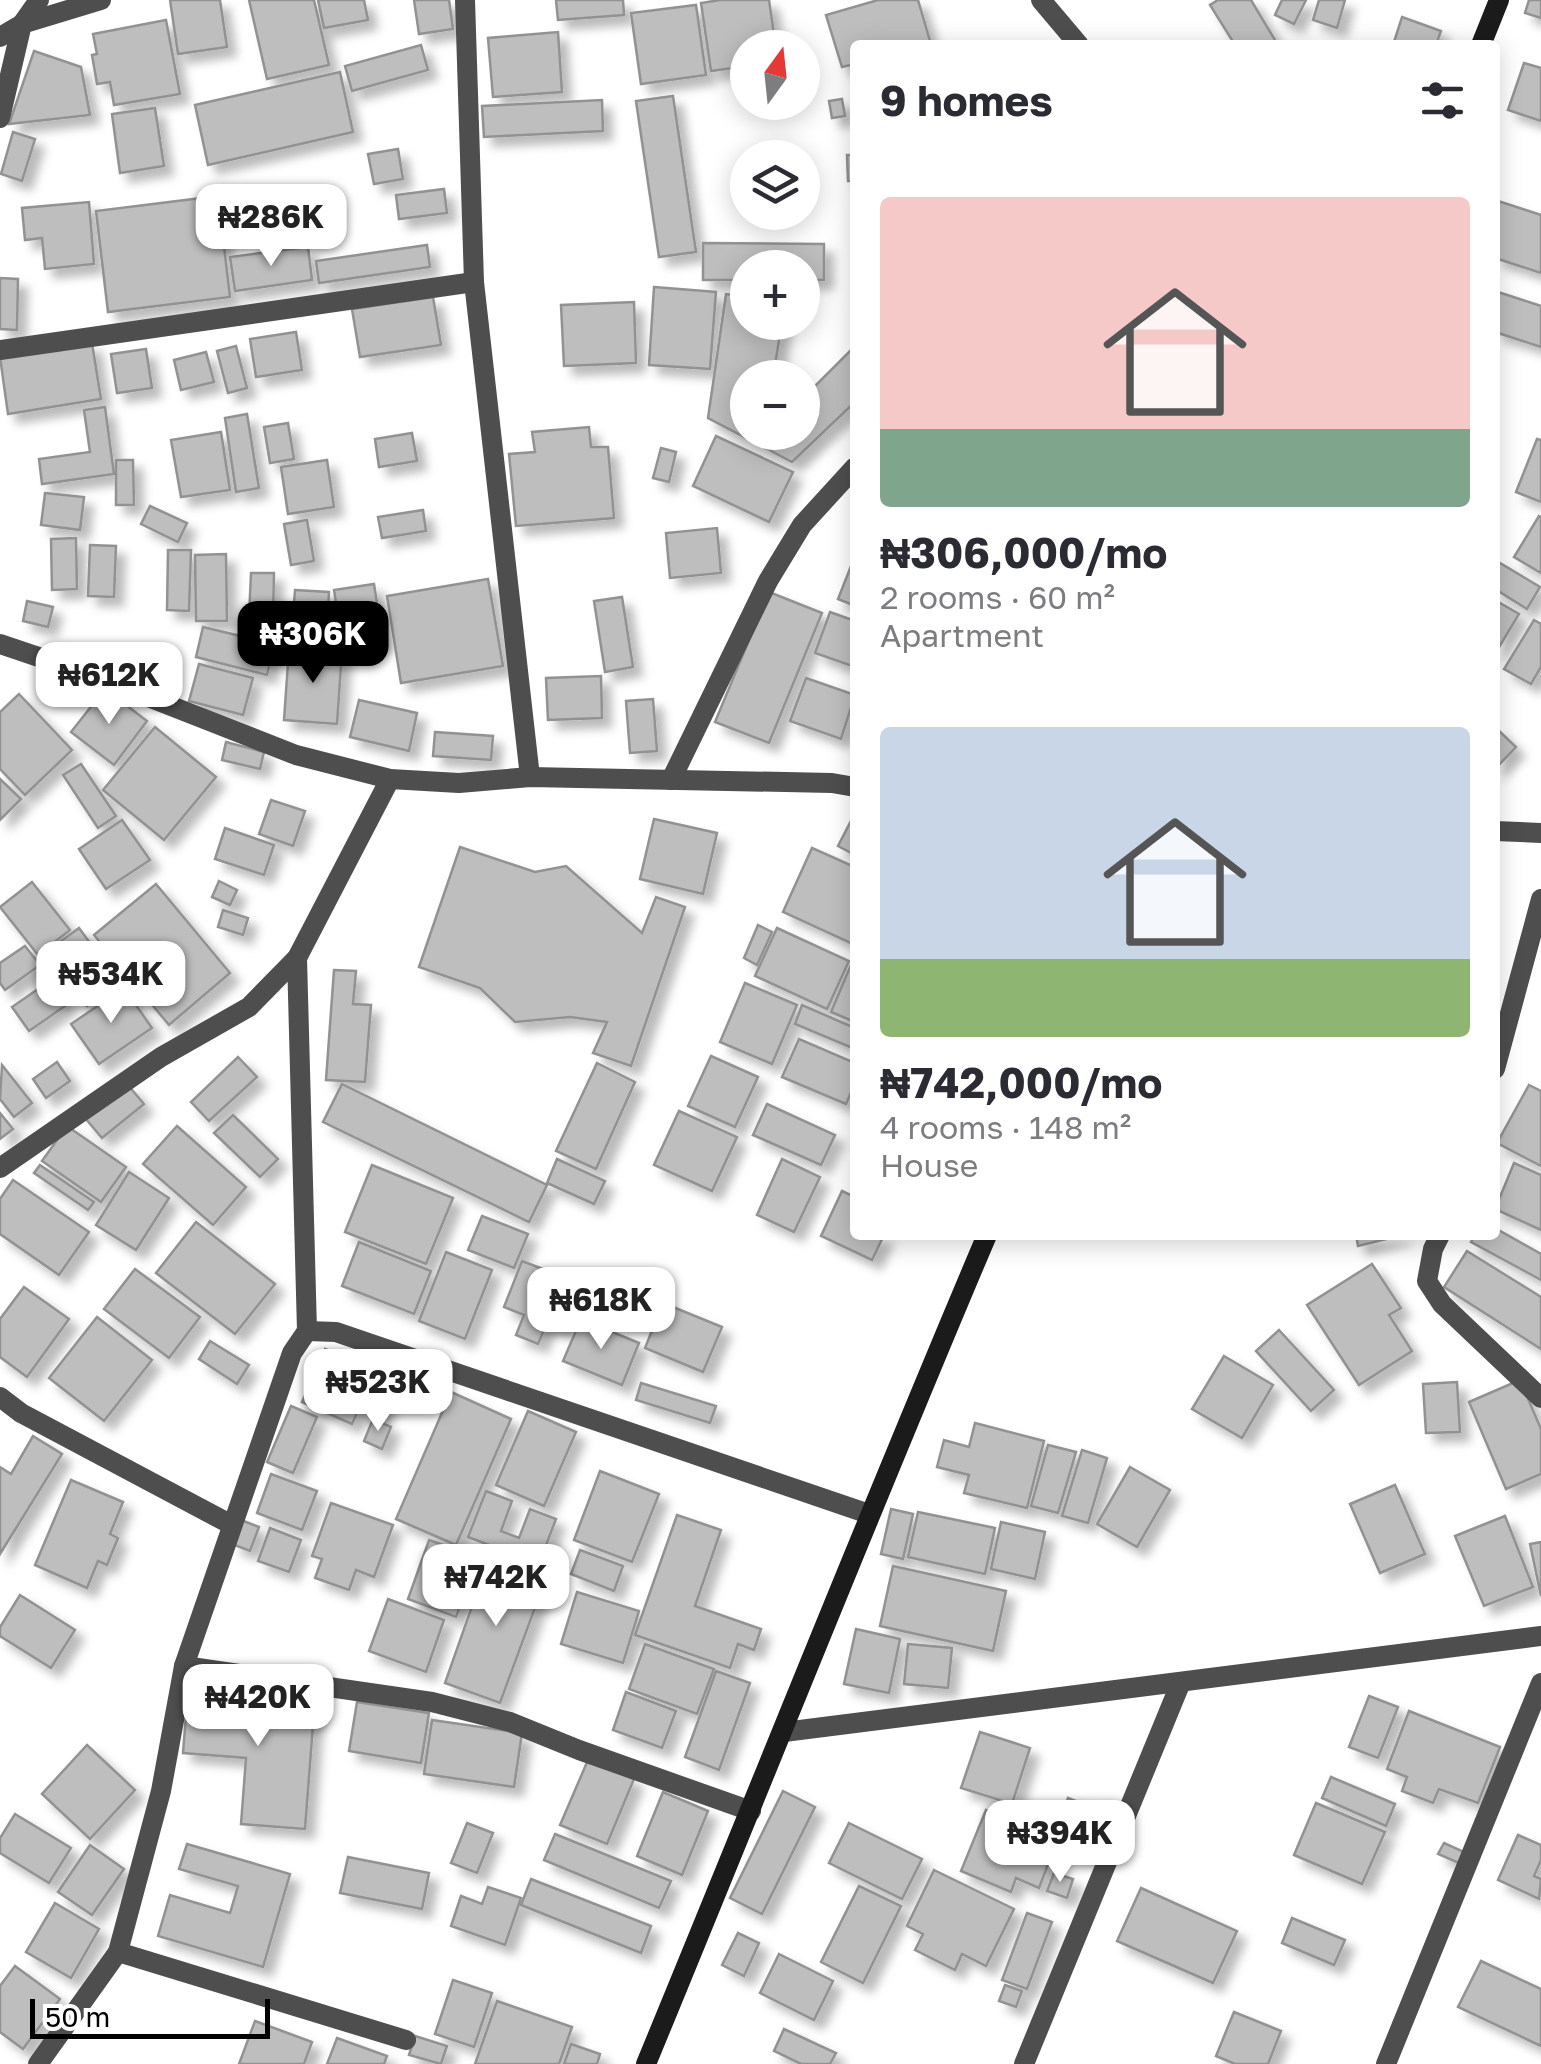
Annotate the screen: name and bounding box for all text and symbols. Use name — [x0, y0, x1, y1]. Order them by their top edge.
north arrow — [730, 30, 820, 120]
map controls — [730, 30, 820, 450]
icon: filters — [1415, 73, 1470, 128]
text: 9 homes — [880, 75, 1053, 125]
button: layers — [730, 140, 820, 230]
pin: ₦286K — [201, 184, 341, 269]
text: ₦286K — [218, 197, 324, 235]
button: + — [730, 250, 820, 340]
icon: home — [1085, 262, 1265, 442]
button: − — [730, 360, 820, 450]
text: ₦306,000/mo — [880, 527, 1167, 577]
text: 2 rooms · 60 m² — [880, 578, 1115, 616]
pin: ₦306K — [243, 601, 383, 686]
text: ₦306K — [260, 614, 366, 652]
text: Apartment — [880, 616, 1044, 654]
pin: ₦612K — [39, 642, 179, 727]
text: ₦612K — [58, 655, 160, 693]
icon: home — [1085, 792, 1265, 972]
pin: ₦534K — [41, 941, 181, 1026]
text: ₦534K — [58, 954, 164, 992]
text: ₦742,000/mo — [880, 1057, 1163, 1107]
text: 4 rooms · 148 m² — [880, 1108, 1131, 1146]
text: House — [880, 1146, 978, 1184]
pin: ₦618K — [531, 1267, 671, 1352]
text: ₦618K — [549, 1280, 653, 1318]
pin: ₦523K — [308, 1349, 448, 1434]
text: ₦523K — [326, 1362, 430, 1400]
pin: ₦742K — [426, 1544, 566, 1629]
text: ₦742K — [444, 1557, 548, 1595]
pin: ₦420K — [188, 1664, 328, 1749]
text: ₦420K — [205, 1677, 311, 1715]
pin: ₦394K — [990, 1800, 1130, 1885]
text: ₦394K — [1007, 1813, 1113, 1851]
scale bar — [30, 1994, 270, 2038]
text: 50 m — [45, 2000, 110, 2033]

